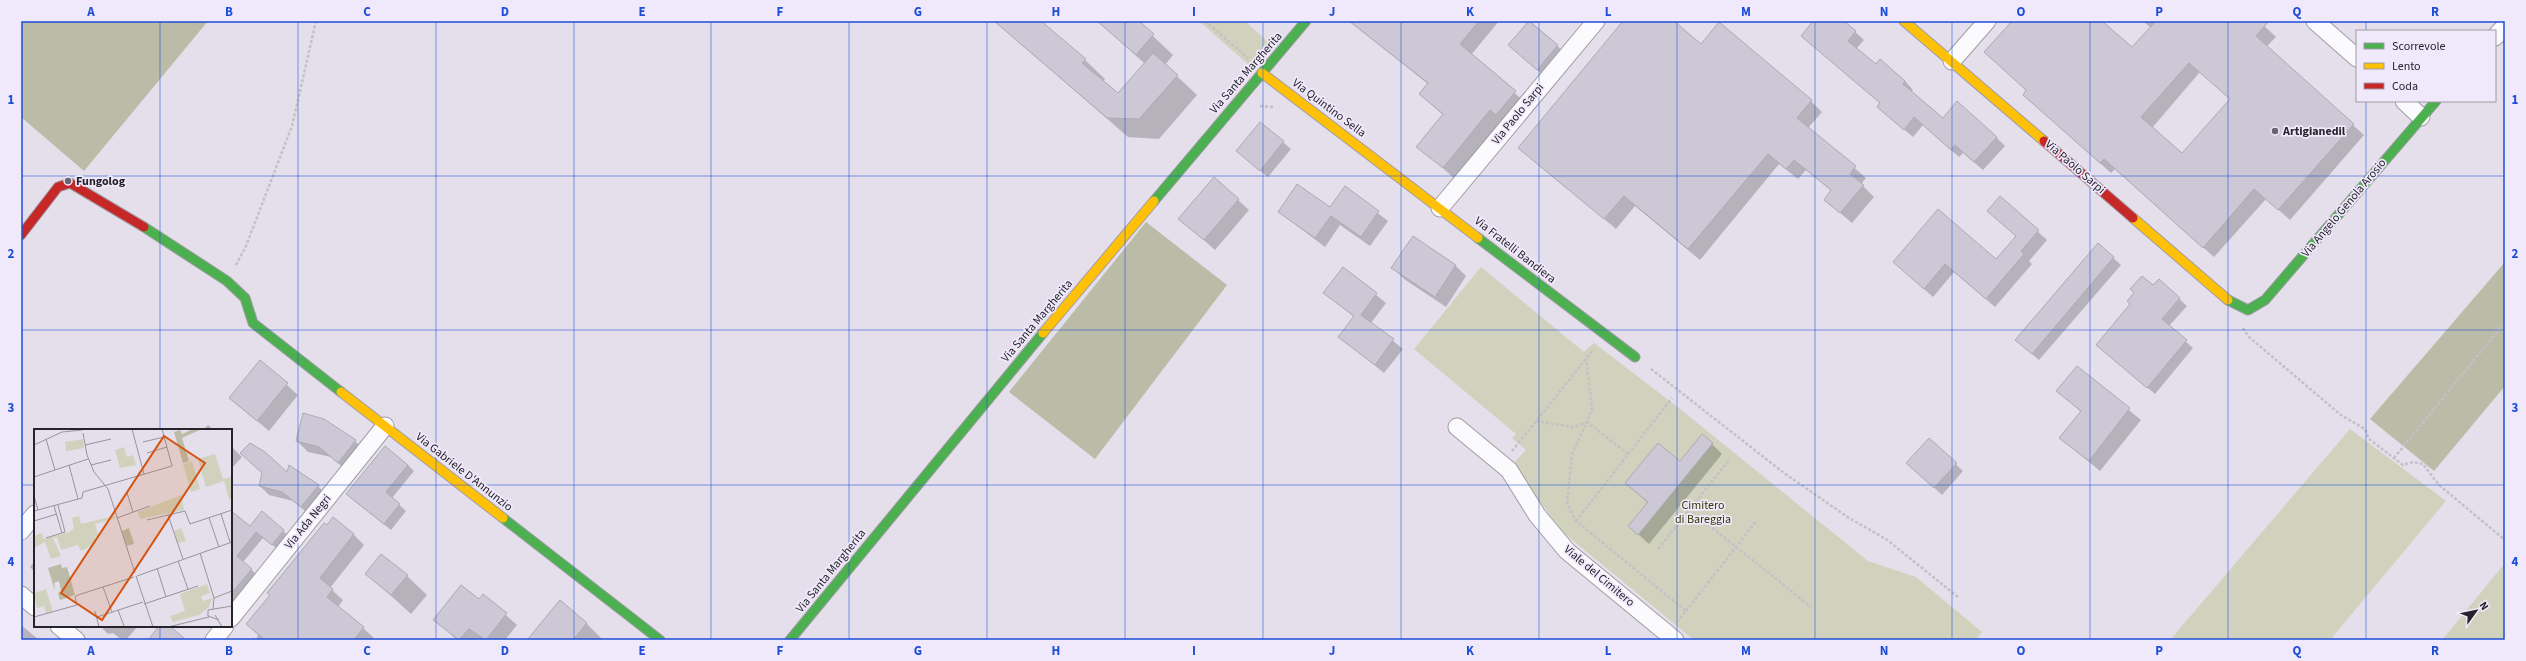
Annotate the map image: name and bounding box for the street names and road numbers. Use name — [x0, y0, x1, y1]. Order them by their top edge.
street label: Via Santa Margherita — [1206, 28, 1286, 118]
street label: Via Quintino Sella — [1289, 75, 1369, 141]
street label: Via Paolo Sarpi — [1488, 80, 1548, 148]
street label: Via Paolo Sarpi — [2041, 136, 2109, 198]
street label: Via Angelo Genola Arosio — [2298, 155, 2390, 261]
street label: Via Fratelli Bandiera — [1471, 213, 1559, 287]
street label: Via Santa Margherita — [997, 276, 1077, 366]
street label: Via Gabriele D'Annunzio — [412, 429, 516, 515]
street label: Via Ada Negri — [281, 491, 335, 553]
street label: Via Santa Margherita — [792, 526, 870, 616]
street label: Viale del Cimitero — [1560, 541, 1638, 611]

